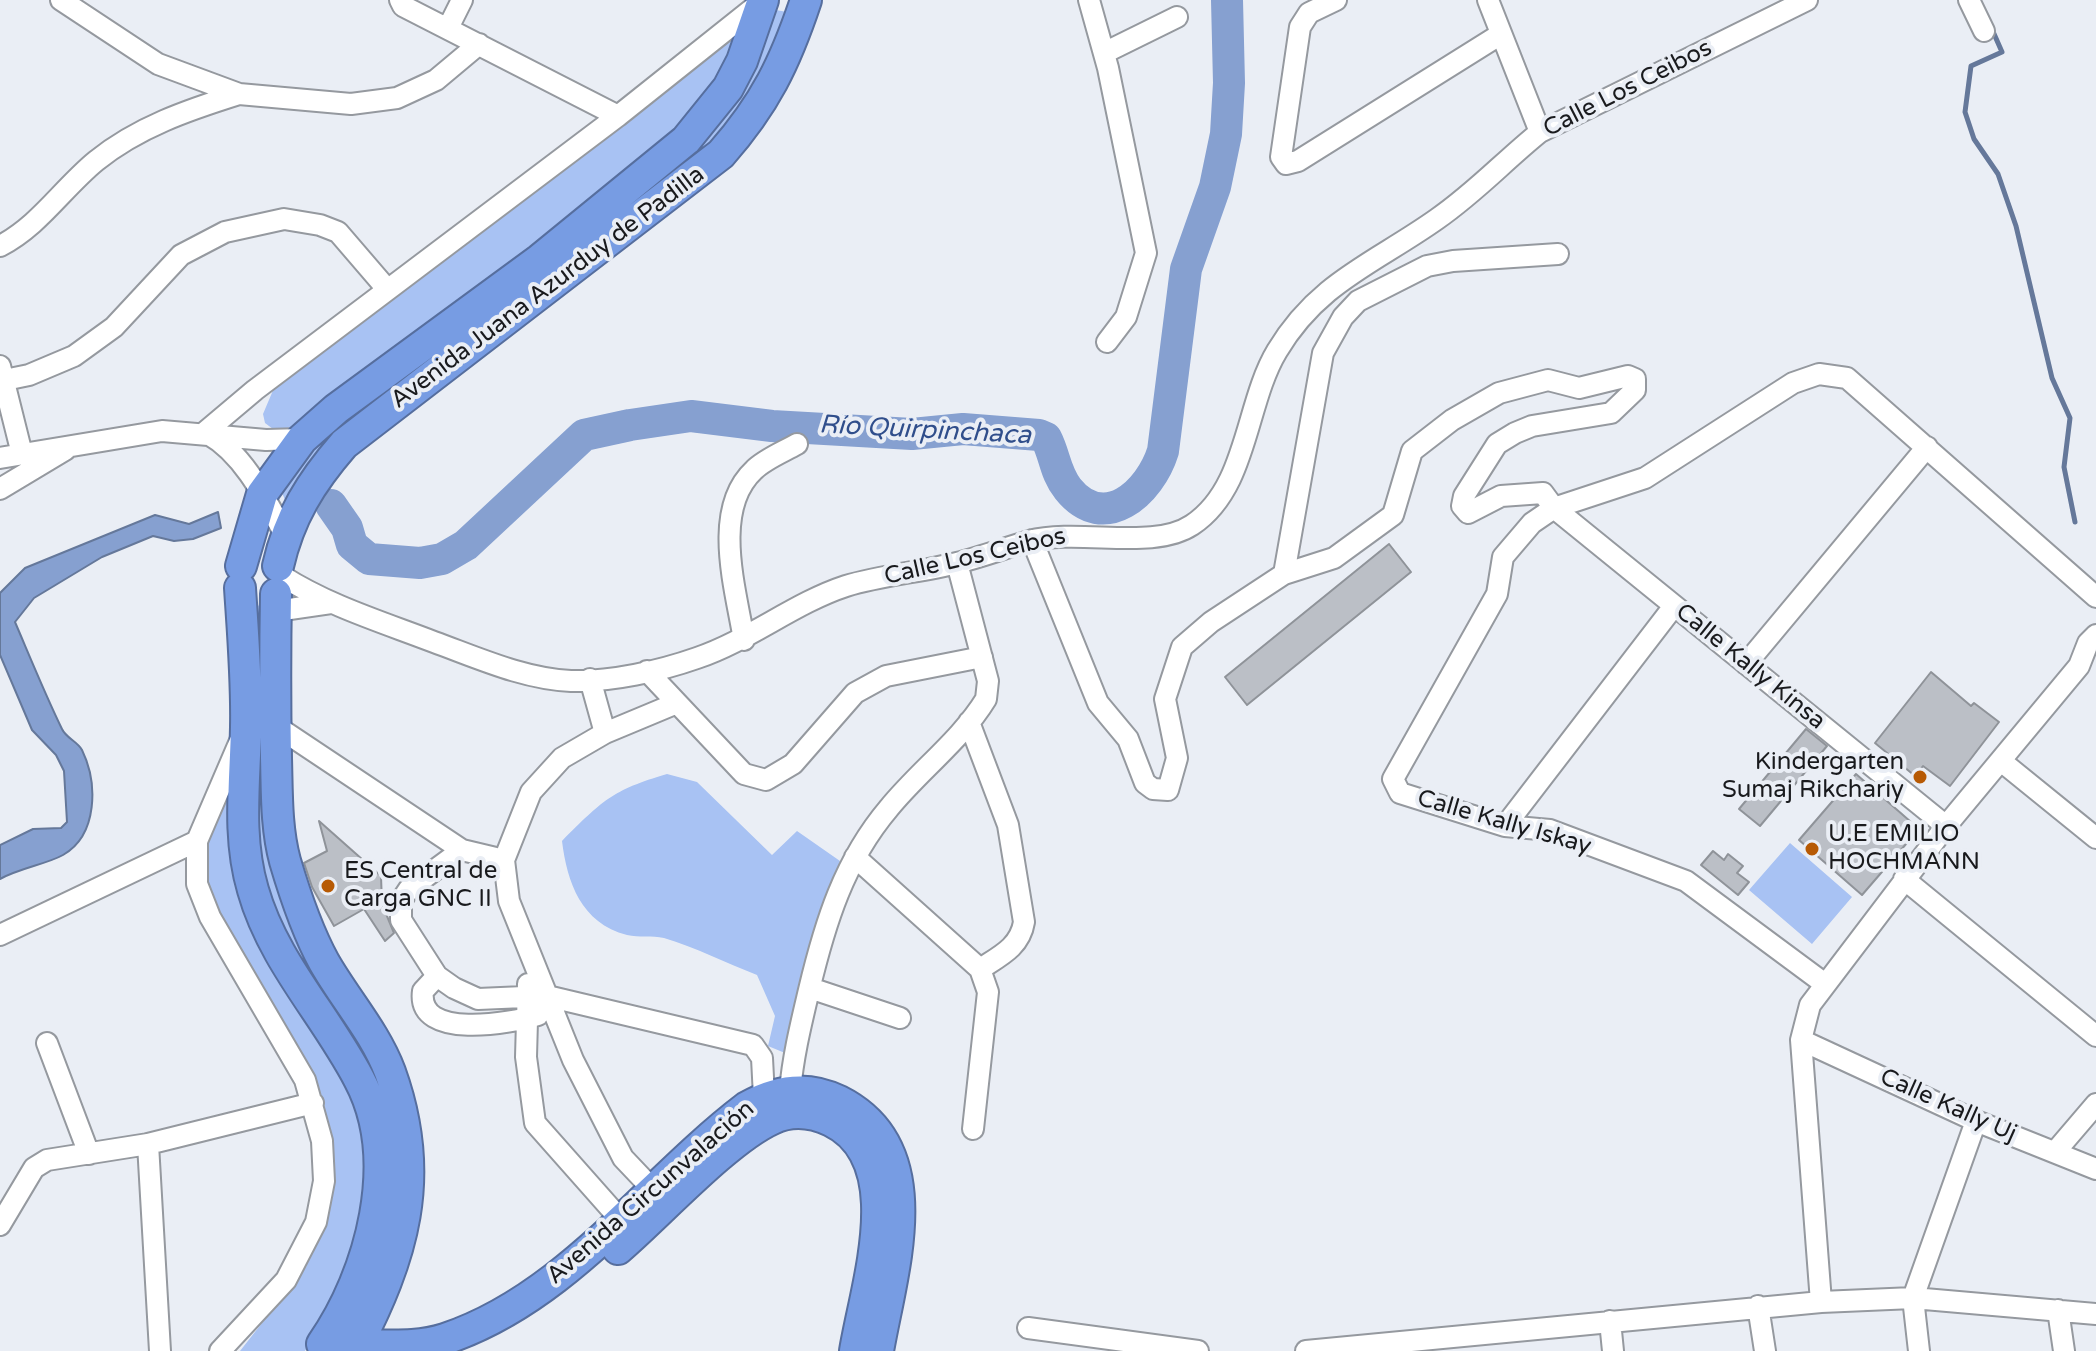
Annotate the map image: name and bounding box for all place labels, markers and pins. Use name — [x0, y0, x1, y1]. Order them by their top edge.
place label: Kindergarten Sumaj Rikchariy — [1722, 749, 1904, 805]
marker: Kindergarten Sumaj Rikchariy — [1911, 768, 1929, 786]
place label: U.E EMILIO HOCHMANN — [1828, 821, 1980, 877]
marker: U.E EMILIO HOCHMANN — [1803, 840, 1821, 858]
place label: ES Central de Carga GNC II — [344, 858, 497, 914]
marker: ES Central de Carga GNC II — [319, 877, 337, 895]

